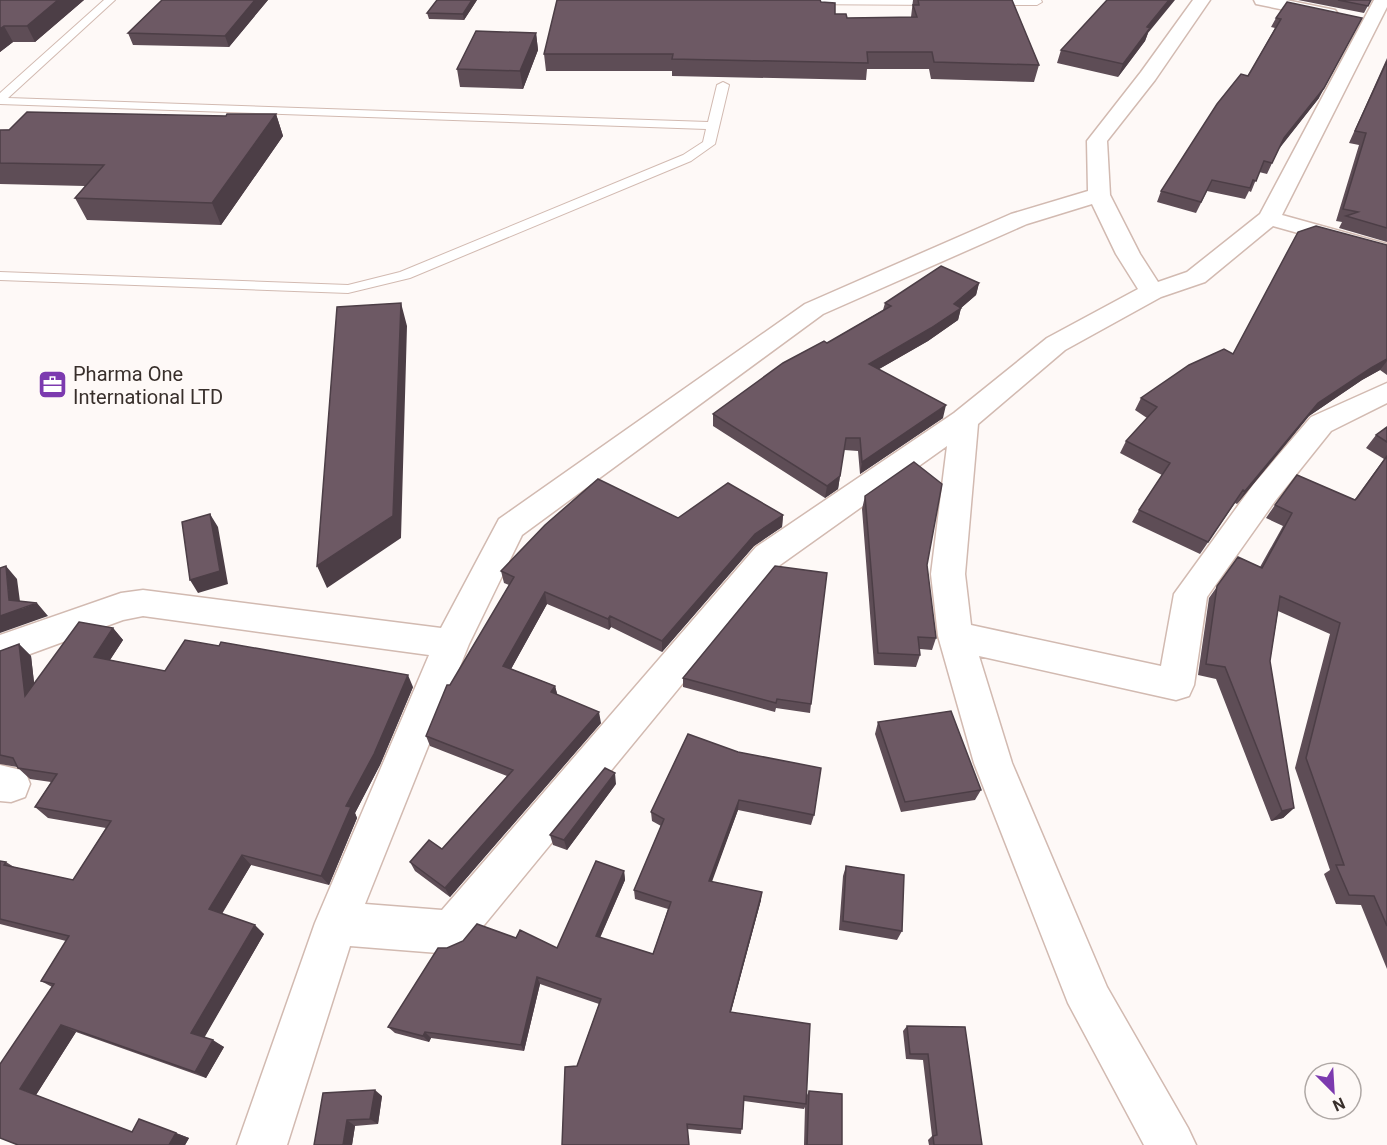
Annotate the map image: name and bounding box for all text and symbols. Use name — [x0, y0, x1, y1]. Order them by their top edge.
place label: Pharma One International LTD — [73, 362, 223, 409]
office icon: Pharma One International LTD — [36, 369, 68, 401]
north arrow — [1303, 1061, 1363, 1121]
text: N — [1330, 1093, 1348, 1115]

